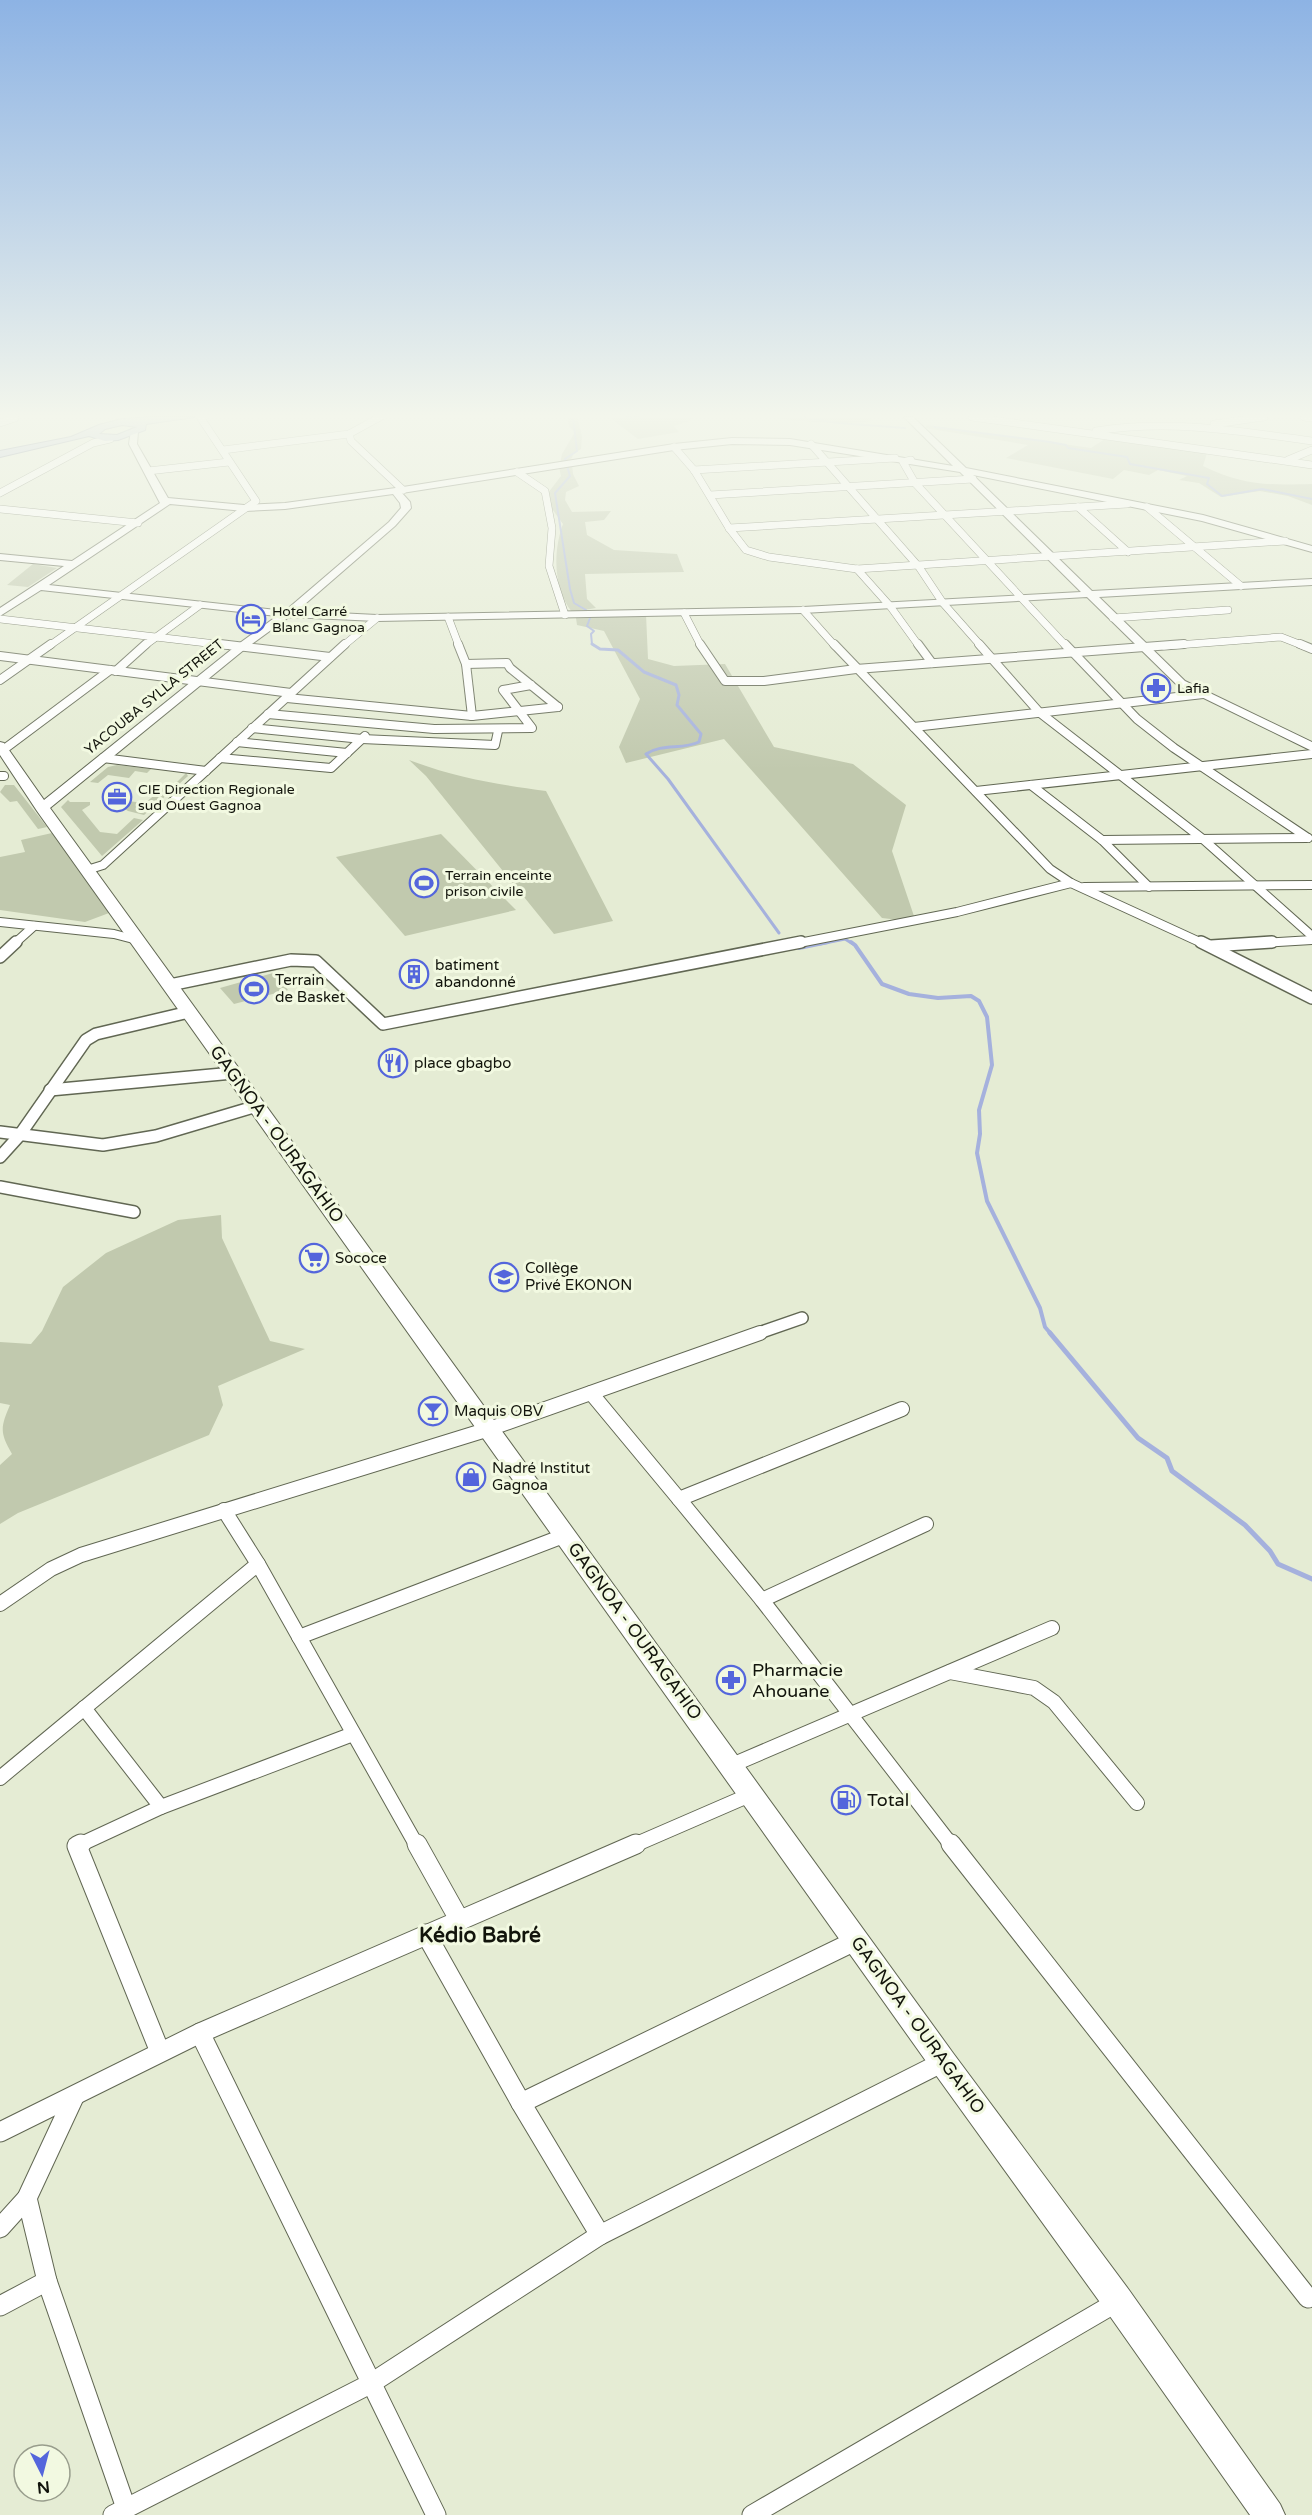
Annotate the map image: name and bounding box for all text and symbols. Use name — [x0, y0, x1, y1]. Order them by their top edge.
hotel icon: Hotel Carré Blanc Gagnoa — [235, 603, 267, 635]
place label: Hotel Carré Blanc Gagnoa — [272, 603, 365, 636]
street label: YACOUBA SYLLA STREET — [81, 635, 227, 758]
pharmacy icon: Lafia — [1140, 672, 1172, 704]
place label: Lafia — [1177, 680, 1210, 697]
office icon: CIE Direction Regionale sud Ouest Gagnoa — [101, 781, 133, 813]
place label: CIE Direction Regionale sud Ouest Gagnoa — [138, 781, 295, 814]
sports icon: Terrain enceinte prison civile — [408, 867, 440, 899]
place label: Terrain enceinte prison civile — [445, 867, 552, 900]
place label: batiment abandonné — [435, 956, 516, 991]
building icon: batiment abandonné — [398, 958, 430, 990]
place label: Terrain de Basket — [275, 971, 345, 1006]
sports icon: Terrain de Basket — [238, 973, 270, 1005]
street label: GAGNOA - OURAGAHIO — [205, 1041, 349, 1227]
restaurant icon: place gbagbo — [377, 1047, 409, 1079]
place label: place gbagbo — [414, 1054, 511, 1072]
supermarket icon: Sococe — [298, 1242, 330, 1274]
place label: Sococe — [335, 1249, 387, 1267]
place label: Collège Privé EKONON — [525, 1259, 632, 1294]
school or university icon: Collège Privé EKONON — [488, 1261, 520, 1293]
bar icon: Maquis OBV — [417, 1395, 449, 1427]
place label: Maquis OBV — [454, 1402, 544, 1420]
place label: Nadré Institut Gagnoa — [492, 1459, 591, 1494]
shop icon: Nadré Institut Gagnoa — [455, 1461, 487, 1493]
street label: GAGNOA - OURAGAHIO — [563, 1538, 707, 1724]
place label: Pharmacie Ahouane — [752, 1659, 843, 1702]
pharmacy icon: Pharmacie Ahouane — [715, 1664, 747, 1696]
fuel station icon: Total — [830, 1784, 862, 1816]
place label: Total — [867, 1789, 909, 1811]
district label: Kédio Babré — [419, 1923, 541, 1948]
street label: GAGNOA - OURAGAHIO — [846, 1932, 990, 2118]
north arrow — [12, 2443, 72, 2503]
text: N — [36, 2476, 51, 2498]

